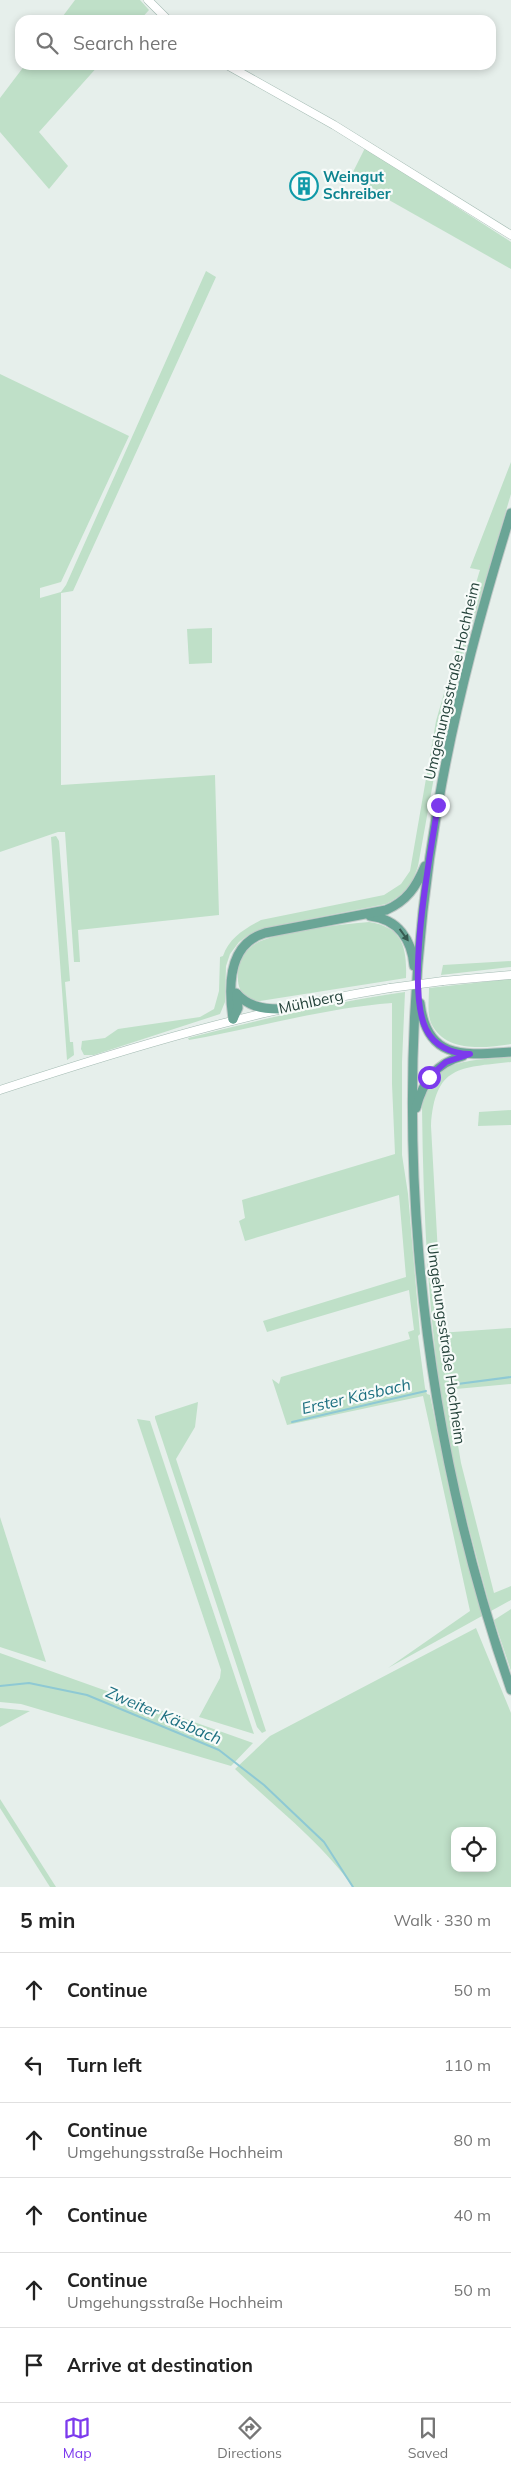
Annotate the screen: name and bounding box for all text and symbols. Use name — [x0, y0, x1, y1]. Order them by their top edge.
search box — [15, 15, 496, 70]
icon: search — [33, 29, 61, 57]
text: Search here — [73, 31, 177, 55]
place label: Weingut Schreiber — [323, 167, 391, 203]
building icon: Weingut Schreiber — [289, 171, 319, 201]
street label: Umgehungsstraße Hochheim — [419, 580, 484, 782]
route end — [427, 794, 450, 817]
one-way arrow — [399, 928, 409, 942]
street label: Mühlberg — [277, 985, 345, 1018]
route start — [418, 1066, 441, 1089]
street label: Umgehungsstraße Hochheim — [423, 1242, 470, 1446]
water label: Erster Käsbach — [299, 1374, 413, 1418]
water label: Zweiter Käsbach — [103, 1682, 225, 1748]
map controls — [451, 1827, 496, 1872]
button: locate — [451, 1827, 496, 1872]
text: 5 min — [20, 1907, 75, 1933]
text: Walk · 330 m — [393, 1910, 491, 1930]
icon: ahead — [20, 1976, 48, 2004]
text: Continue — [67, 1978, 147, 2002]
text: 50 m — [454, 1980, 491, 2000]
icon: left — [20, 2051, 48, 2079]
text: Turn left — [67, 2053, 142, 2077]
text: 110 m — [444, 2055, 491, 2075]
text: Continue — [67, 2118, 147, 2142]
icon: ahead — [20, 2126, 48, 2154]
text: 80 m — [454, 2130, 491, 2150]
text: Umgehungsstraße Hochheim — [67, 2142, 283, 2162]
icon: ahead — [20, 2201, 48, 2229]
text: Continue — [67, 2203, 147, 2227]
text: 40 m — [454, 2205, 491, 2225]
text: Continue — [67, 2268, 147, 2292]
icon: ahead — [20, 2276, 48, 2304]
text: 50 m — [454, 2280, 491, 2300]
text: Umgehungsstraße Hochheim — [67, 2292, 283, 2312]
icon: arrive — [20, 2351, 48, 2379]
text: Arrive at destination — [67, 2353, 253, 2377]
tab: Map — [63, 2414, 92, 2462]
tab: Directions — [217, 2414, 282, 2462]
tab: Saved — [408, 2414, 448, 2462]

